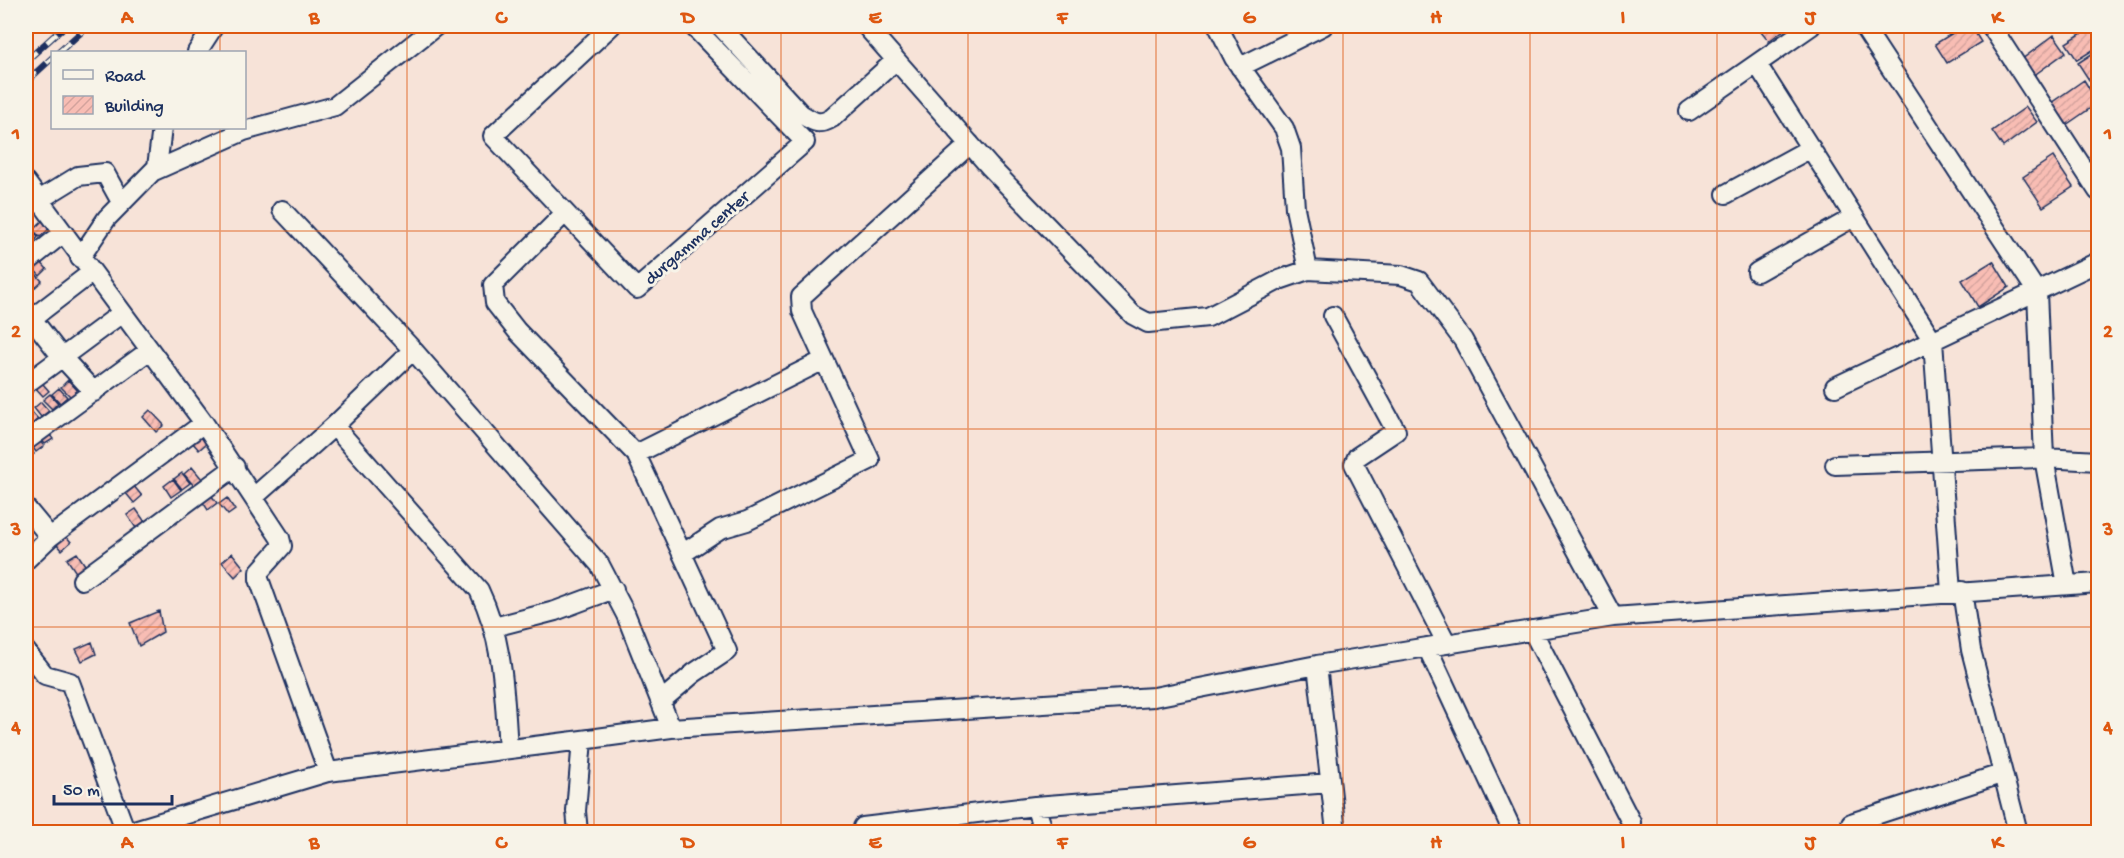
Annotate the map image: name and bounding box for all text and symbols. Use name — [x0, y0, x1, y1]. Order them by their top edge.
text: A — [120, 8, 135, 31]
text: B — [308, 8, 320, 31]
text: C — [495, 8, 509, 31]
text: D — [679, 8, 695, 31]
text: E — [869, 8, 883, 31]
text: F — [1056, 8, 1069, 31]
text: G — [1243, 8, 1257, 31]
text: H — [1430, 8, 1442, 31]
text: I — [1621, 8, 1626, 31]
text: J — [1804, 8, 1817, 31]
text: K — [1990, 8, 2005, 31]
legend — [51, 51, 246, 129]
text: Road — [105, 67, 146, 88]
text: Building — [104, 97, 164, 118]
text: 1 — [11, 124, 20, 147]
text: 1 — [2103, 124, 2112, 147]
street label: durgamma center — [641, 186, 756, 290]
text: 2 — [11, 322, 21, 345]
text: 2 — [2103, 322, 2113, 345]
text: 3 — [10, 520, 21, 543]
text: 3 — [2102, 520, 2113, 543]
text: 4 — [10, 718, 21, 741]
text: 4 — [2102, 718, 2113, 741]
scale bar — [54, 768, 172, 806]
text: 50 m — [63, 781, 100, 802]
text: A — [120, 833, 135, 856]
text: B — [308, 833, 320, 856]
text: C — [495, 833, 509, 856]
text: D — [679, 833, 695, 856]
text: E — [869, 833, 883, 856]
text: F — [1056, 833, 1069, 856]
text: G — [1243, 833, 1257, 856]
text: H — [1430, 833, 1442, 856]
text: I — [1621, 833, 1626, 856]
text: J — [1804, 833, 1817, 856]
text: K — [1990, 833, 2005, 856]

